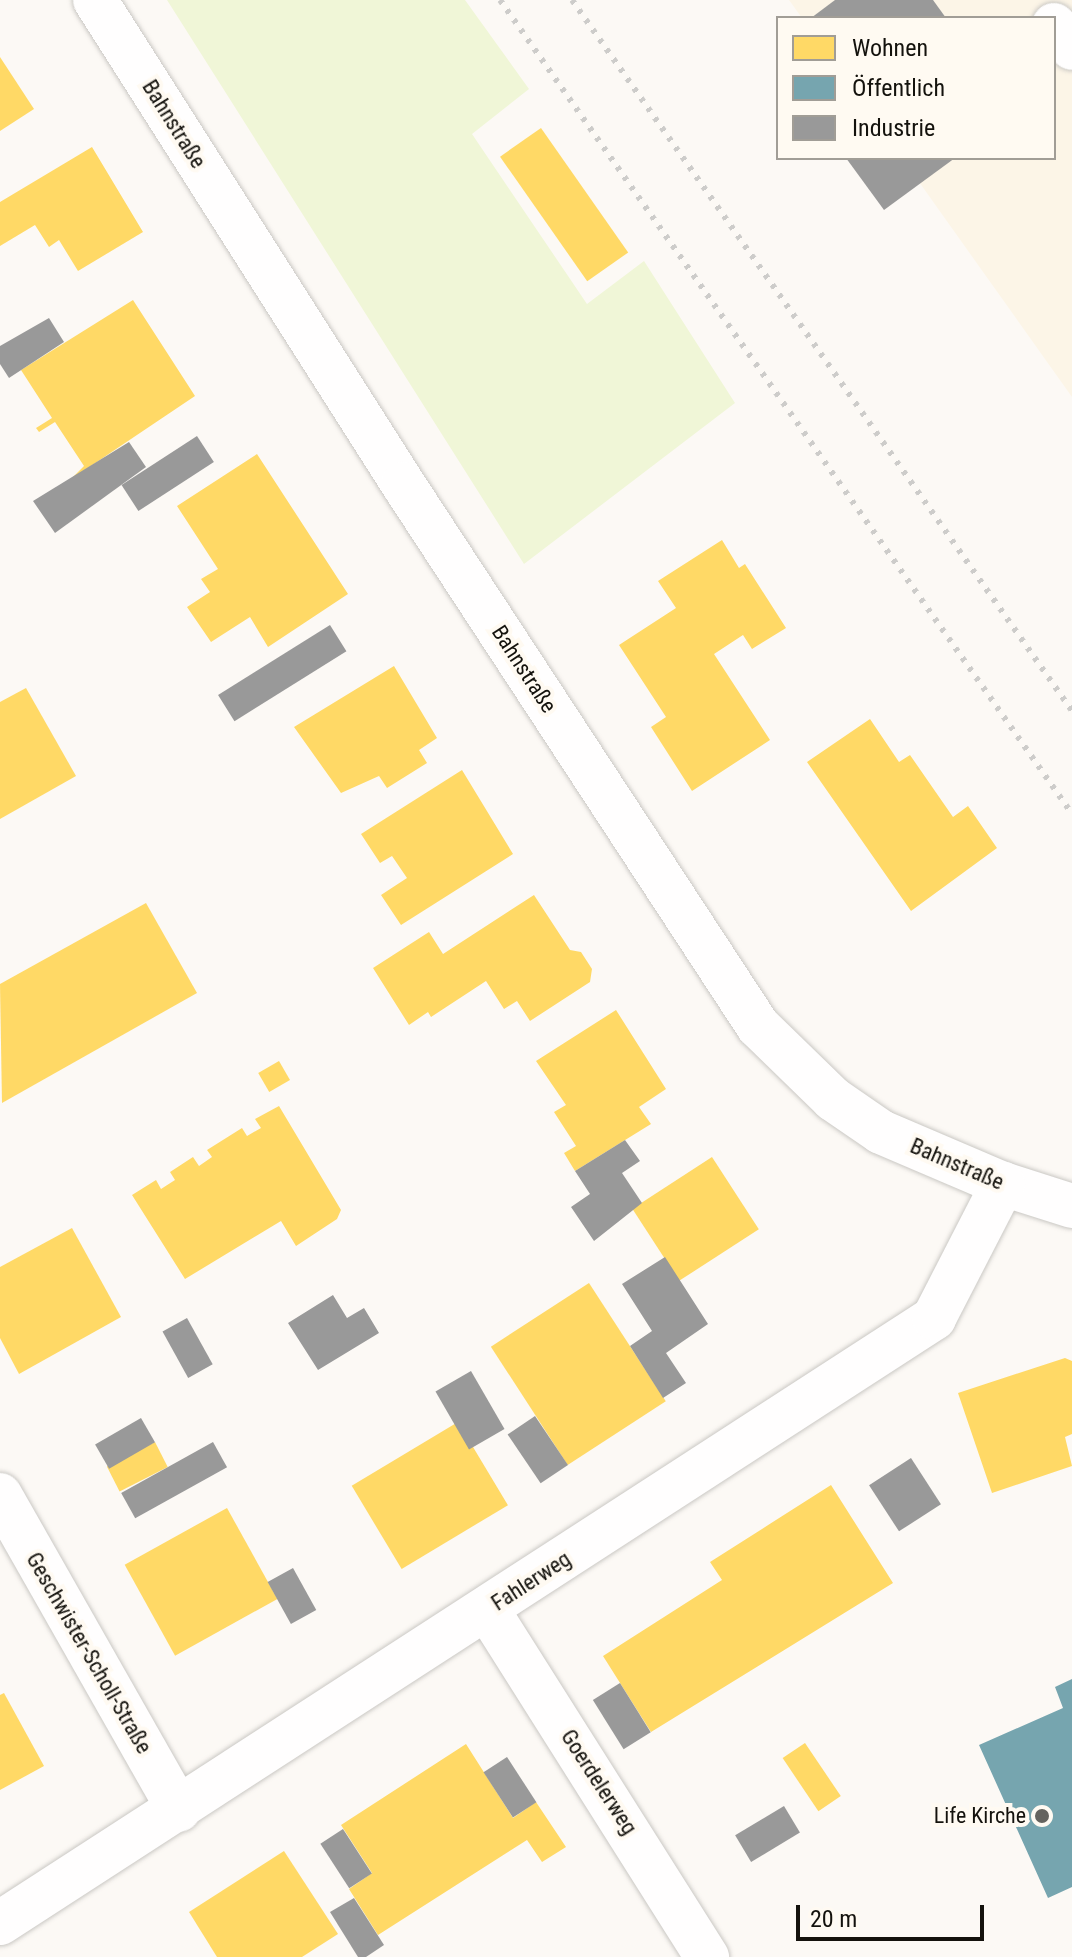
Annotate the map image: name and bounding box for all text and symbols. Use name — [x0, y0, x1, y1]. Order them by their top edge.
legend — [776, 16, 1056, 160]
text: Wohnen — [852, 34, 928, 62]
text: Öffentlich — [852, 74, 945, 102]
street label: Bahnstraße — [137, 75, 211, 173]
text: Industrie — [852, 114, 935, 142]
street label: Bahnstraße — [486, 620, 562, 718]
street label: Bahnstraße — [906, 1133, 1008, 1195]
street label: Fahlerweg — [486, 1546, 576, 1616]
street label: Geschwister-Scholl-Straße — [21, 1548, 157, 1758]
street label: Goerdelerweg — [555, 1725, 643, 1839]
place label: Life Kirche — [934, 1803, 1026, 1829]
marker: Life Kirche — [1033, 1807, 1051, 1825]
scale bar — [800, 1889, 988, 1939]
text: 20 m — [810, 1905, 857, 1933]

